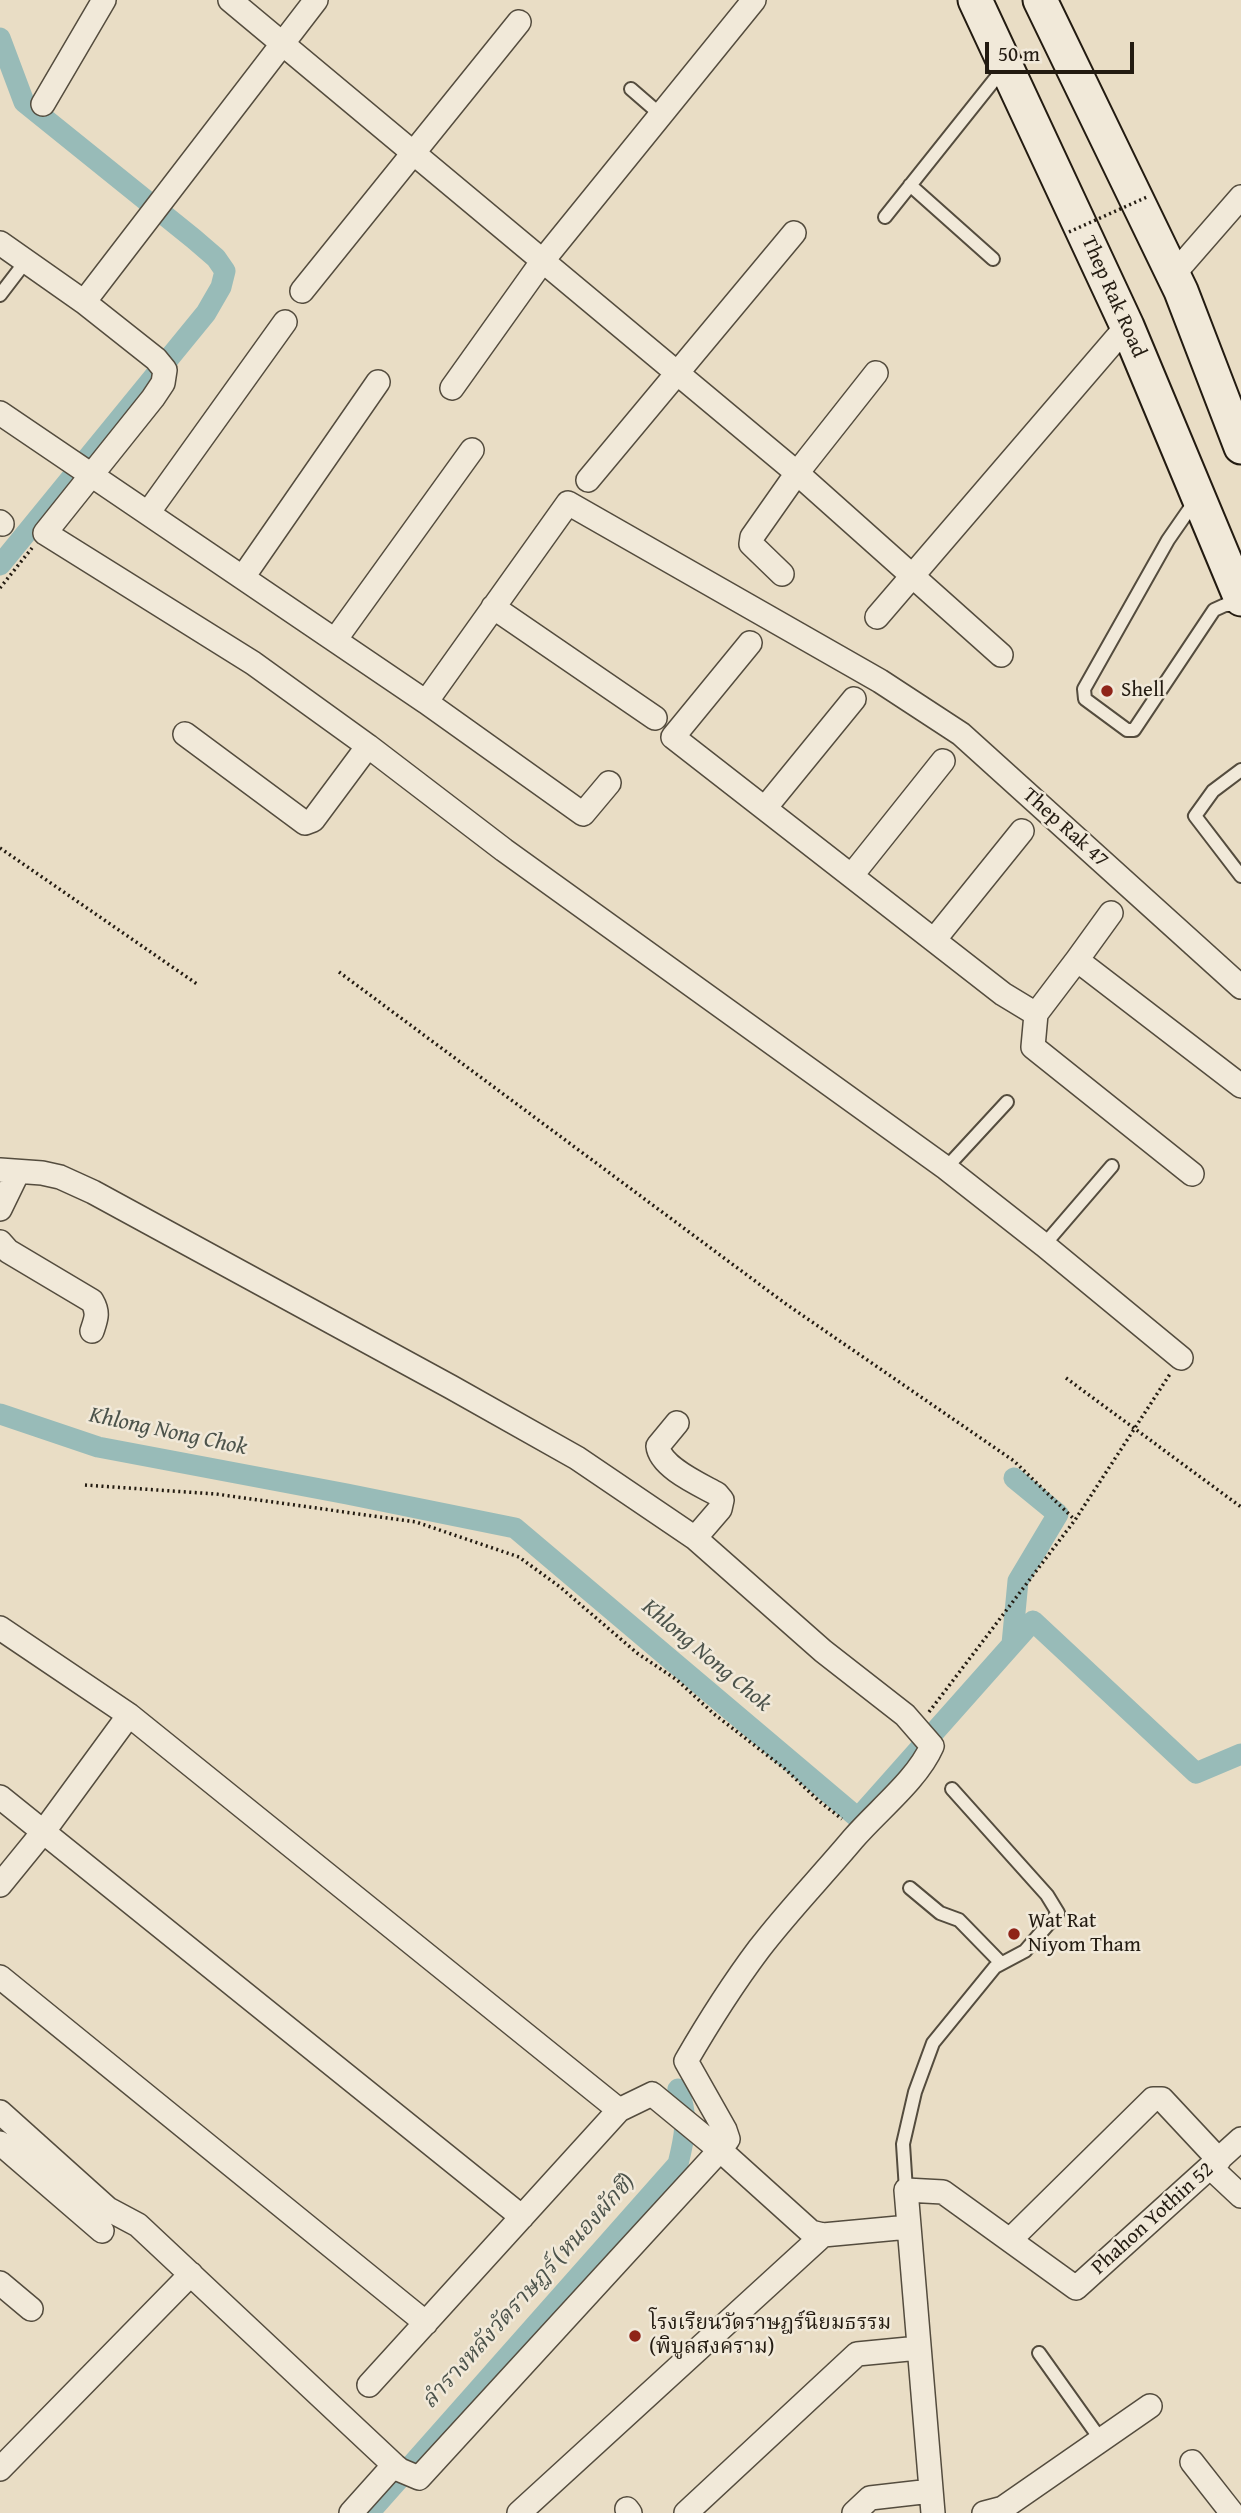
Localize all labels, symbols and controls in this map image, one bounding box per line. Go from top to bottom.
scale bar [989,28,1138,72]
text: 50 m [998,38,1040,69]
street label: Thep Rak Road [1075,232,1151,362]
place label: Shell [1121,678,1165,704]
marker: Shell [1099,683,1115,699]
street label: Thep Rak 47 [1017,783,1113,873]
water label: Khlong Nong Chok [87,1402,249,1462]
water label: Khlong Nong Chok [636,1594,776,1718]
place label: Wat Rat Niyom Tham [1028,1909,1141,1959]
marker: Wat Rat Niyom Tham [1006,1926,1022,1942]
street label: Phahon Yothin 52 [1087,2158,1219,2280]
water label: ลำรางหลังวัดราษฎร์ (หนองผักชี) [416,2169,642,2415]
place label: โรงเรียนวัดราษฎร์นิยมธรรม (พิบูลสงคราม) [649,2311,891,2361]
marker: โรงเรียนวัดราษฎร์นิยมธรรม (พิบูลสงคราม) [627,2328,643,2344]

